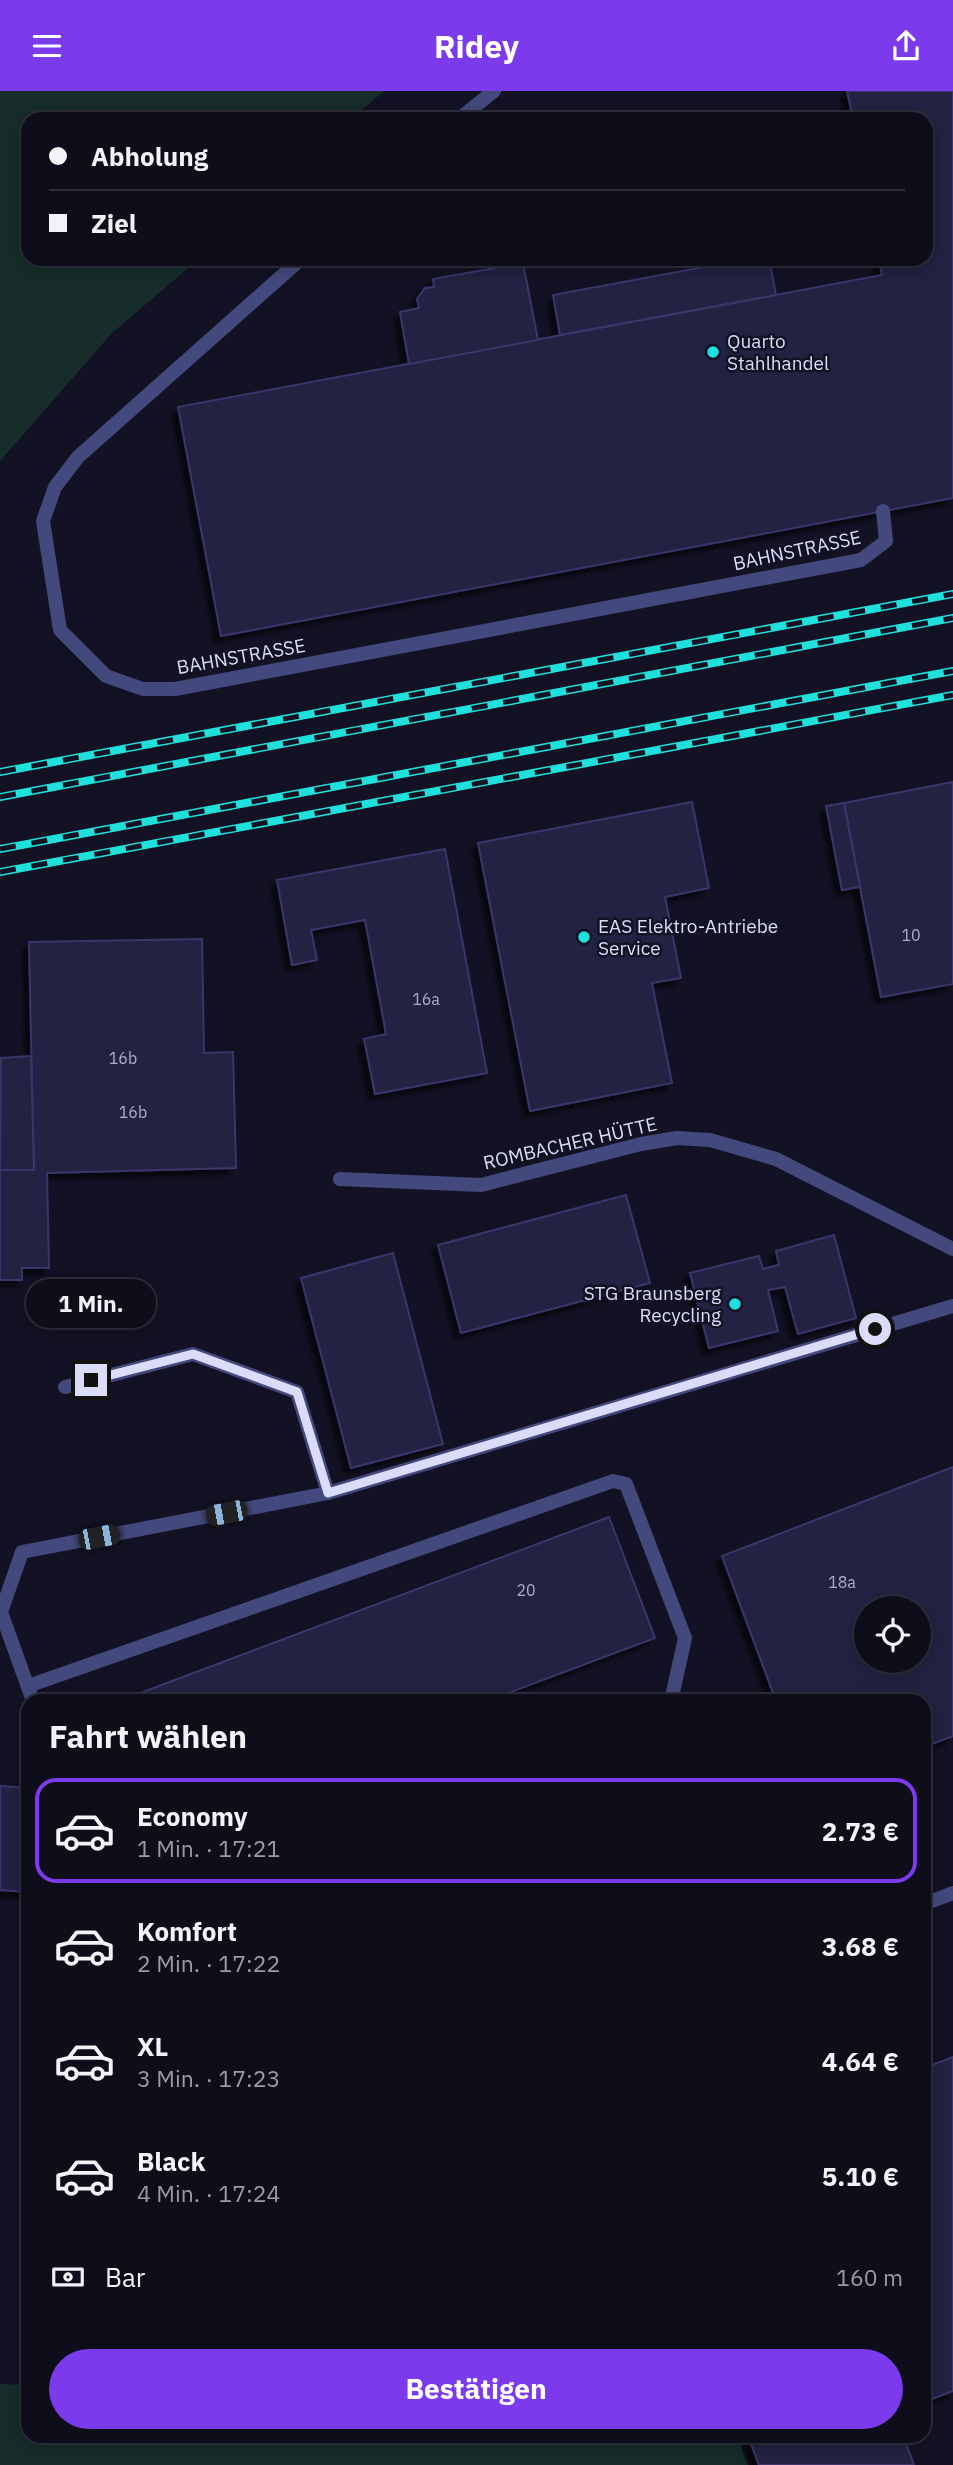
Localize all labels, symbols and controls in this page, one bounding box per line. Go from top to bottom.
text: Ridey [434,25,519,67]
icon: menu [28,27,66,65]
icon: share [887,27,925,65]
text: Abholung [91,139,208,173]
text: Ziel [91,206,137,240]
place label: Quarto Stahlhandel [727,329,829,375]
marker: Quarto Stahlhandel [705,344,721,360]
street label: BAHNSTRASSE [731,525,863,575]
street label: BAHNSTRASSE [175,633,307,679]
place label: EAS Elektro-Antriebe Service [598,914,778,960]
house number: 10 [901,925,921,945]
marker: EAS Elektro-Antriebe Service [576,929,592,945]
house number: 16a [412,989,440,1009]
house number: 16b [109,1048,137,1068]
house number: 16b [119,1102,147,1122]
street label: ROMBACHER HÜTTE [481,1111,659,1175]
callout: 1 Min. [26,1279,156,1327]
place label: STG Braunsberg Recycling [584,1281,721,1327]
text: 1 Min. [58,1288,124,1318]
marker: STG Braunsberg Recycling [727,1296,743,1312]
route start [859,1313,891,1345]
route end [75,1364,107,1396]
car [204,1499,249,1527]
car [77,1523,122,1551]
house number: 18a [828,1572,856,1592]
house number: 20 [516,1580,536,1600]
map controls [854,1596,931,1673]
button: locate [854,1596,931,1673]
text: Fahrt wählen [49,1715,247,1757]
icon: car [53,1799,116,1862]
text: Economy [137,1799,248,1833]
text: 2.73 € [822,1814,899,1848]
text: 1 Min. · 17:21 [137,1833,280,1863]
icon: car [53,1914,116,1977]
text: Komfort [137,1914,237,1948]
text: 3.68 € [822,1929,899,1963]
text: 2 Min. · 17:22 [137,1948,280,1978]
icon: car [53,2029,116,2092]
text: XL [137,2029,168,2063]
text: 4.64 € [822,2044,899,2078]
text: 3 Min. · 17:23 [137,2063,280,2093]
icon: car [53,2144,116,2207]
text: Black [137,2144,205,2178]
text: 5.10 € [822,2159,899,2193]
text: 4 Min. · 17:24 [137,2178,280,2208]
icon: cash [49,2258,87,2296]
text: Bar [105,2260,145,2294]
text: 160 m [836,2262,903,2292]
button: Bestätigen [49,2349,903,2429]

